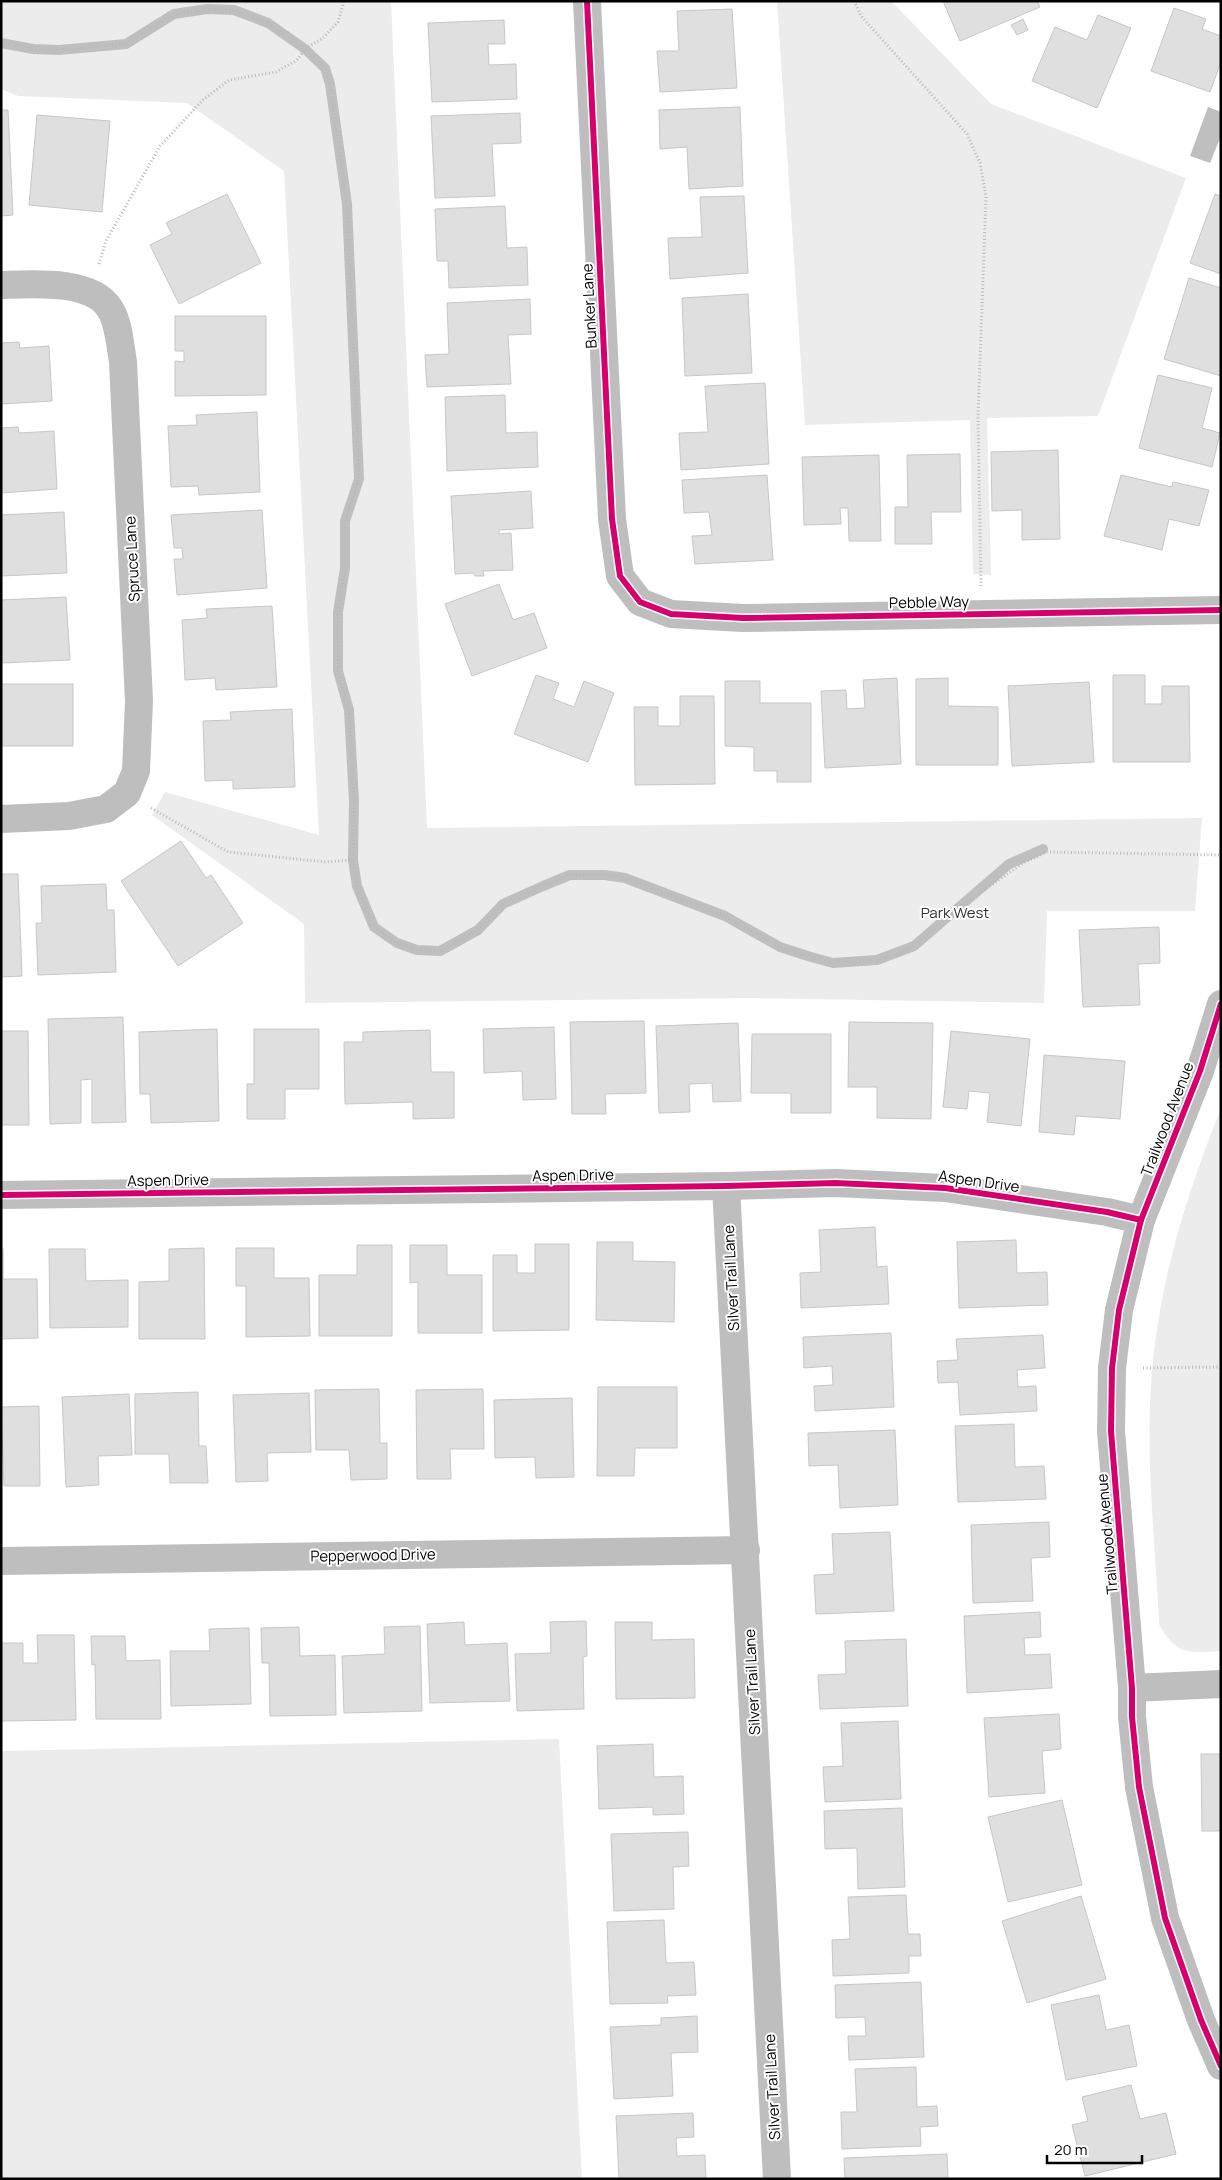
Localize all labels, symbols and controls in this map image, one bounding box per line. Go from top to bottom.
street label: Bunker Lane [576,263,602,349]
street label: Spruce Lane [119,515,145,602]
street label: Pebble Way [889,591,969,613]
park label: Park West [921,902,989,923]
street label: Trailwood Avenue [1136,1059,1199,1179]
street label: Aspen Drive [532,1164,614,1186]
street label: Aspen Drive [937,1165,1021,1197]
street label: Aspen Drive [127,1169,209,1191]
street label: Silver Trail Lane [718,1224,744,1331]
street label: Trailwood Avenue [1091,1473,1123,1595]
street label: Pepperwood Drive [310,1543,436,1567]
street label: Silver Trail Lane [739,1628,765,1735]
street label: Silver Trail Lane [759,2033,785,2140]
scale bar [1047,2132,1142,2164]
text: 20 m [1054,2139,1087,2160]

